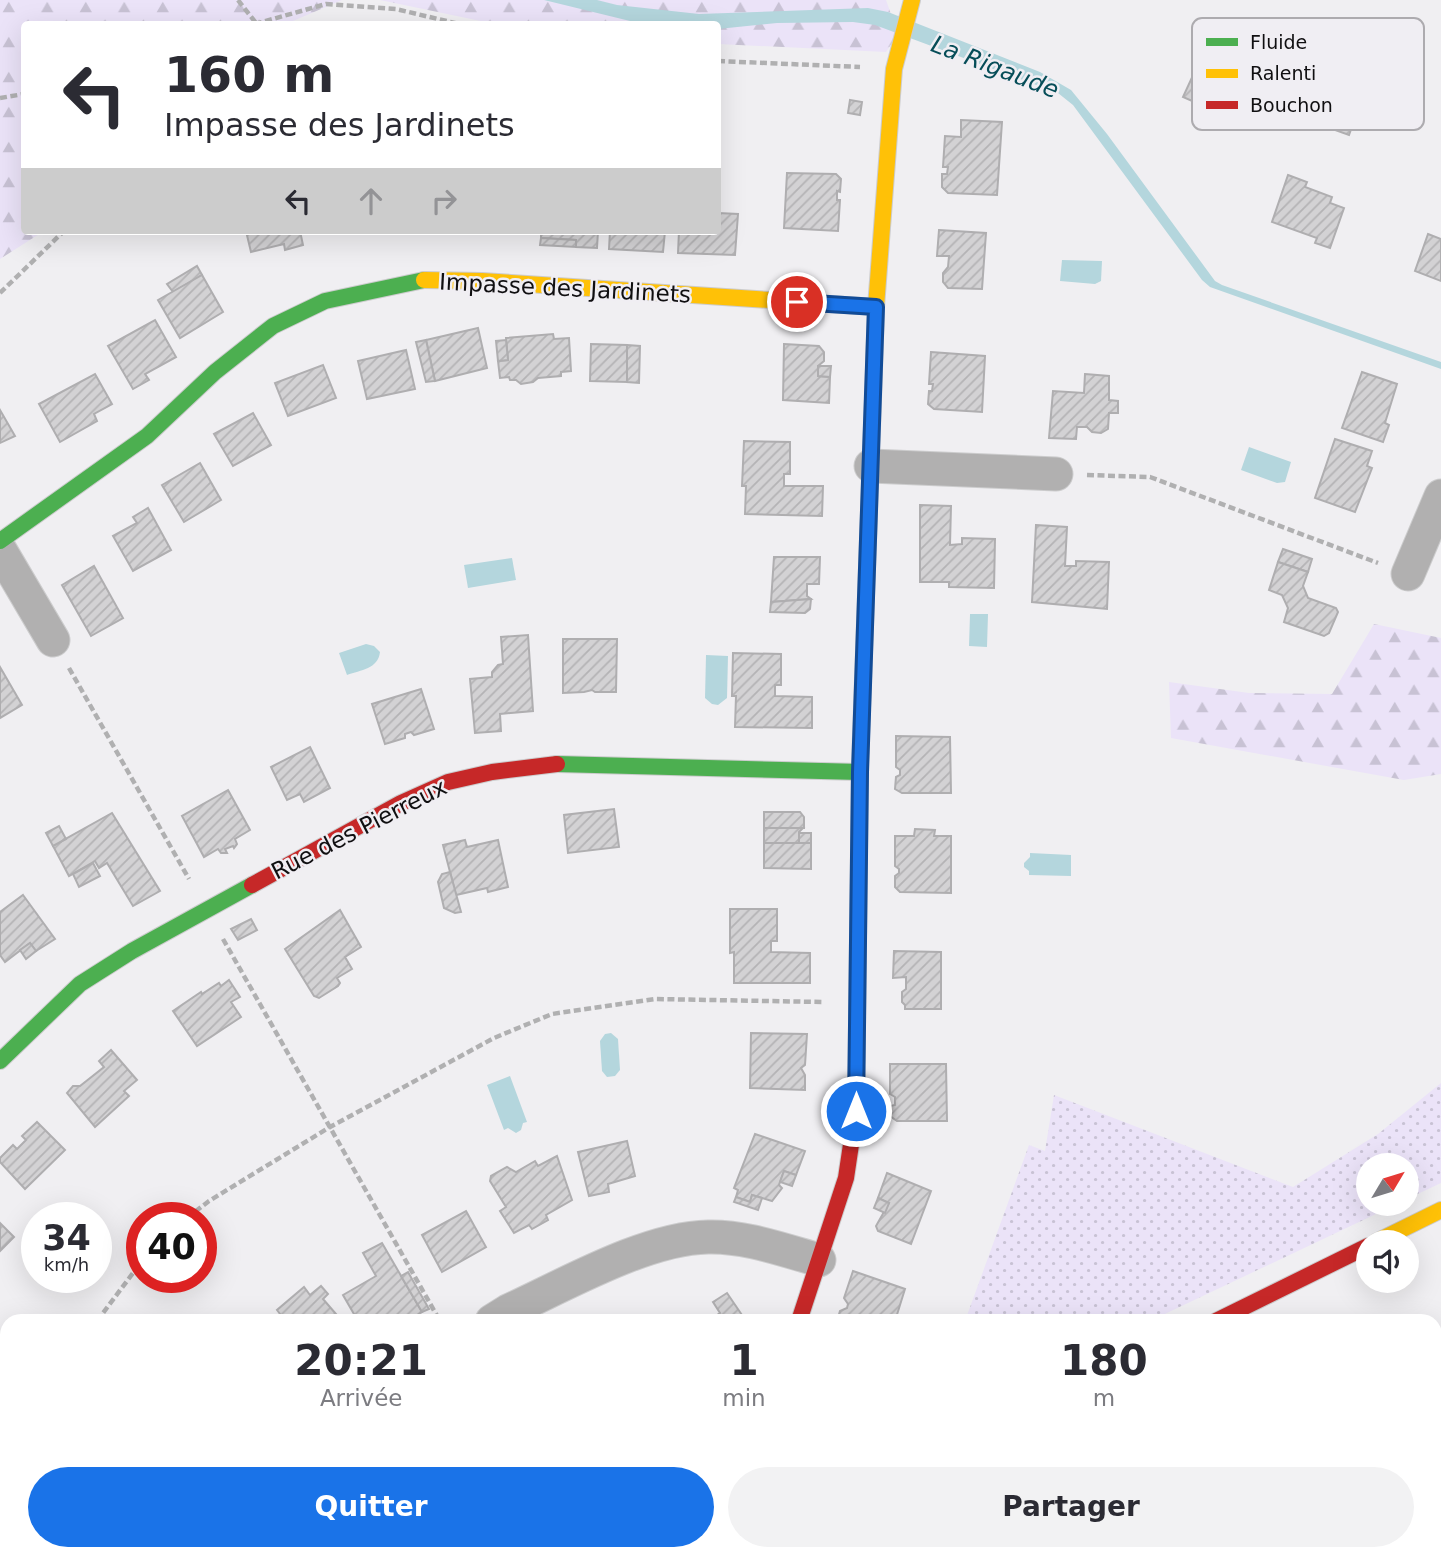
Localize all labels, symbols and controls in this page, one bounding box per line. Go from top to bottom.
legend [1192,18,1424,130]
water label: La Rigaude [927,30,1063,104]
text: Fluide [1250,31,1307,53]
text: 160 m [164,47,334,104]
icon: left [49,49,140,140]
text: Ralenti [1250,62,1316,84]
text: Bouchon [1250,94,1333,116]
text: Impasse des Jardinets [164,106,515,144]
icon: left [279,182,317,220]
icon: ahead [352,182,390,220]
icon: right [425,182,463,220]
street label: Impasse des Jardinets [438,268,692,308]
pin [767,272,827,332]
icon: arrive [778,283,816,321]
street label: Rue des Pierreux [267,774,451,884]
position arrow [819,1074,893,1148]
north arrow [1356,1153,1419,1216]
map controls [1356,1153,1419,1293]
speed limit sign: 40 [126,1202,217,1293]
text: 34 [42,1218,91,1258]
button: sound [1356,1230,1419,1293]
text: km/h [44,1254,89,1275]
text: 20:21 [294,1336,428,1385]
text: 1 [729,1336,759,1385]
text: 180 [1060,1336,1148,1385]
text: Arrivée [320,1385,402,1411]
text: min [722,1385,766,1411]
text: m [1093,1385,1115,1411]
button: Quitter [28,1467,714,1547]
button: Partager [728,1467,1414,1547]

